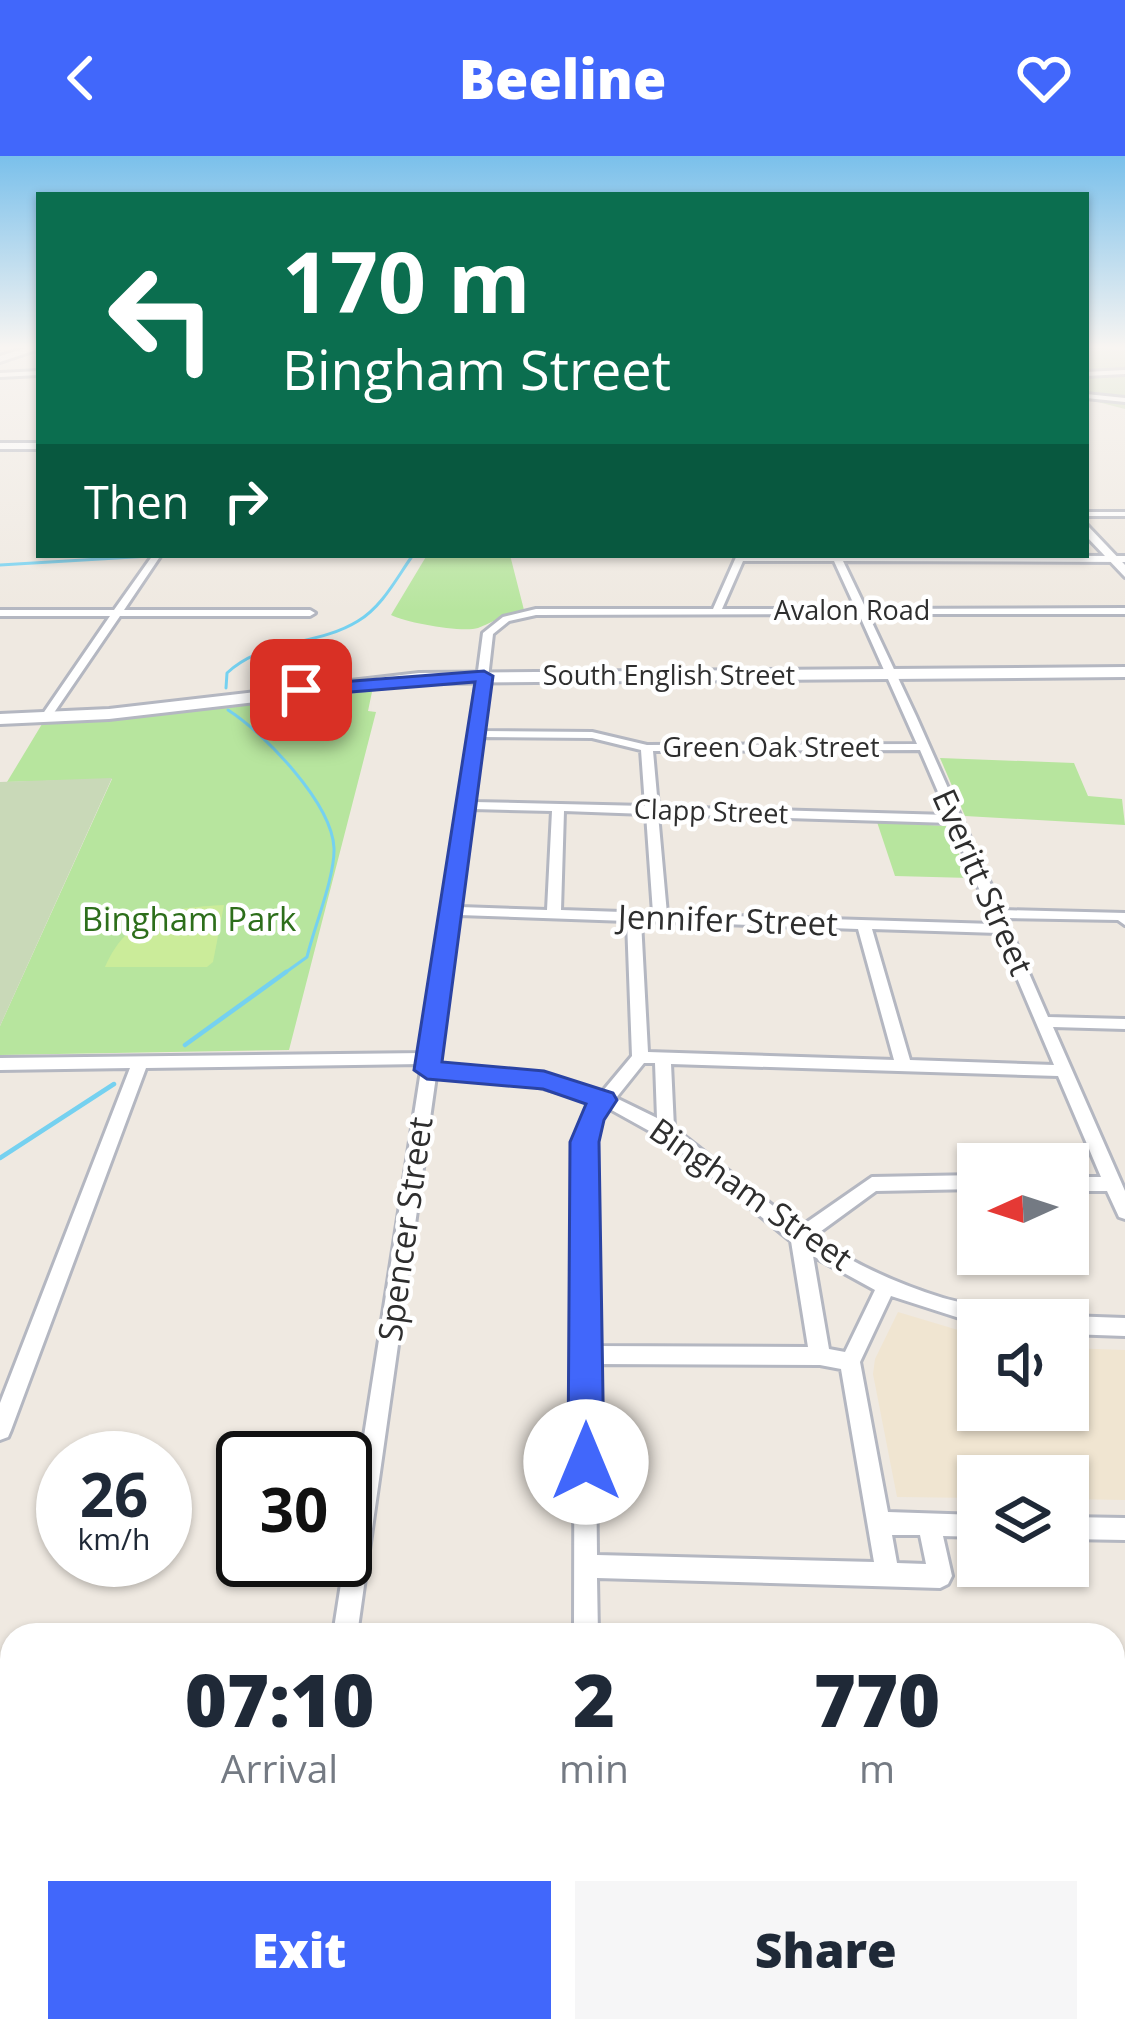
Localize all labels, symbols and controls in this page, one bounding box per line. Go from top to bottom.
text: Beeline [459,41,666,115]
icon: back [48,45,114,111]
icon: heart [1011,45,1077,111]
text: 170 m [282,223,530,338]
icon: left [84,240,240,396]
text: Bingham Street [282,332,671,406]
icon: right [213,468,279,534]
text: Then [84,471,189,532]
street label: Avalon Road [774,591,930,628]
pin [250,639,352,741]
street label: South English Street [543,656,795,693]
icon: arrive [268,657,334,723]
street label: Green Oak Street [662,728,880,765]
street label: Everitt Street [922,782,1045,982]
street label: Clapp Street [633,789,789,832]
street label: Jennifer Street [614,893,839,946]
park label: Bingham Park [82,896,297,941]
street label: Bingham Street [641,1107,862,1280]
street label: Spencer Street [367,1114,442,1344]
north arrow [957,1143,1089,1275]
map controls [957,1143,1089,1587]
button: sound [957,1299,1089,1431]
position arrow [523,1399,649,1525]
speed limit sign: 30 [216,1431,372,1587]
text: 26 [80,1453,148,1535]
button: layers [957,1455,1089,1587]
text: km/h [78,1518,150,1559]
text: 07:10 [185,1650,374,1748]
text: 2 [573,1650,615,1748]
text: 770 [814,1650,940,1748]
text: Arrival [221,1741,338,1794]
text: min [559,1741,629,1794]
text: m [859,1741,895,1794]
button: Exit [48,1881,551,2019]
button: Share [575,1881,1077,2019]

